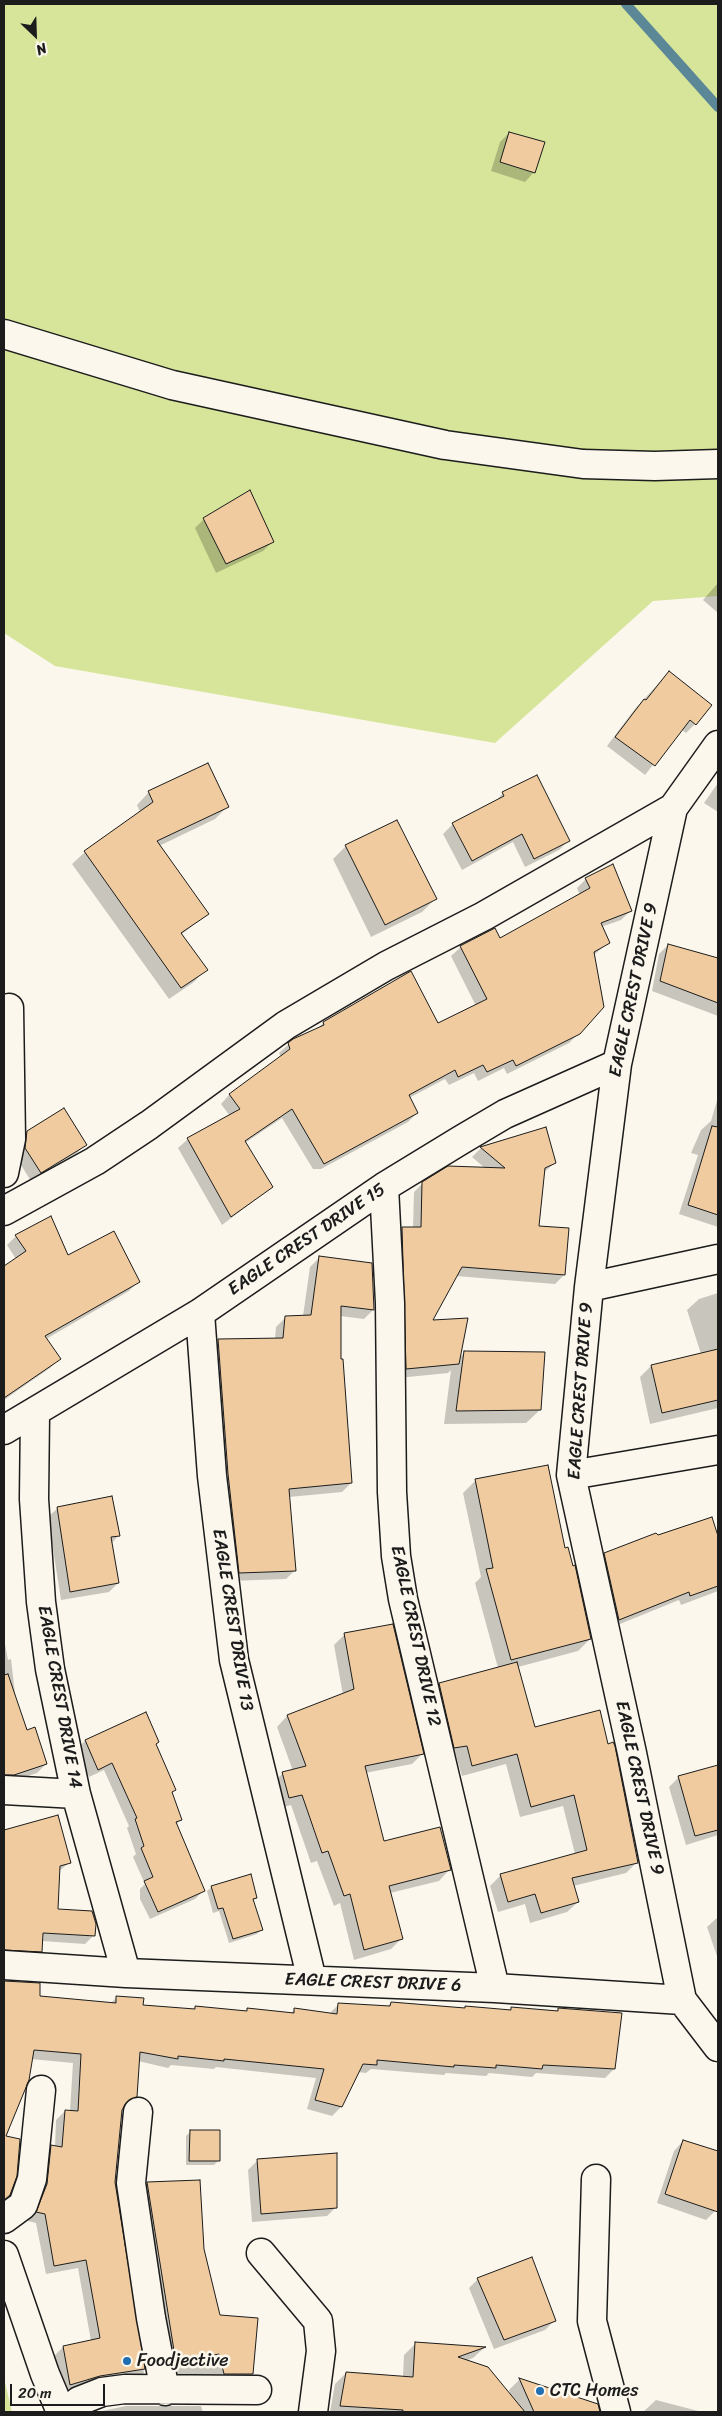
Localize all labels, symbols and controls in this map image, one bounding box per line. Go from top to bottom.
north arrow [10,10,60,60]
text: N [32,36,51,63]
street label: EAGLE CREST DRIVE 9 [605,901,663,1079]
street label: EAGLE CREST DRIVE 15 [224,1179,390,1301]
street label: EAGLE CREST DRIVE 9 [564,1302,598,1480]
street label: EAGLE CREST DRIVE 13 [207,1527,257,1713]
street label: EAGLE CREST DRIVE 12 [385,1543,445,1729]
street label: EAGLE CREST DRIVE 14 [32,1604,86,1790]
street label: EAGLE CREST DRIVE 9 [610,1699,668,1877]
street label: EAGLE CREST DRIVE 6 [284,1969,462,1997]
place label: Foodjective [137,2350,229,2372]
marker: Foodjective [121,2355,133,2367]
scale bar [12,2374,108,2406]
text: 20 m [18,2380,52,2406]
place label: CTC Homes [550,2380,639,2402]
marker: CTC Homes [534,2385,546,2397]

